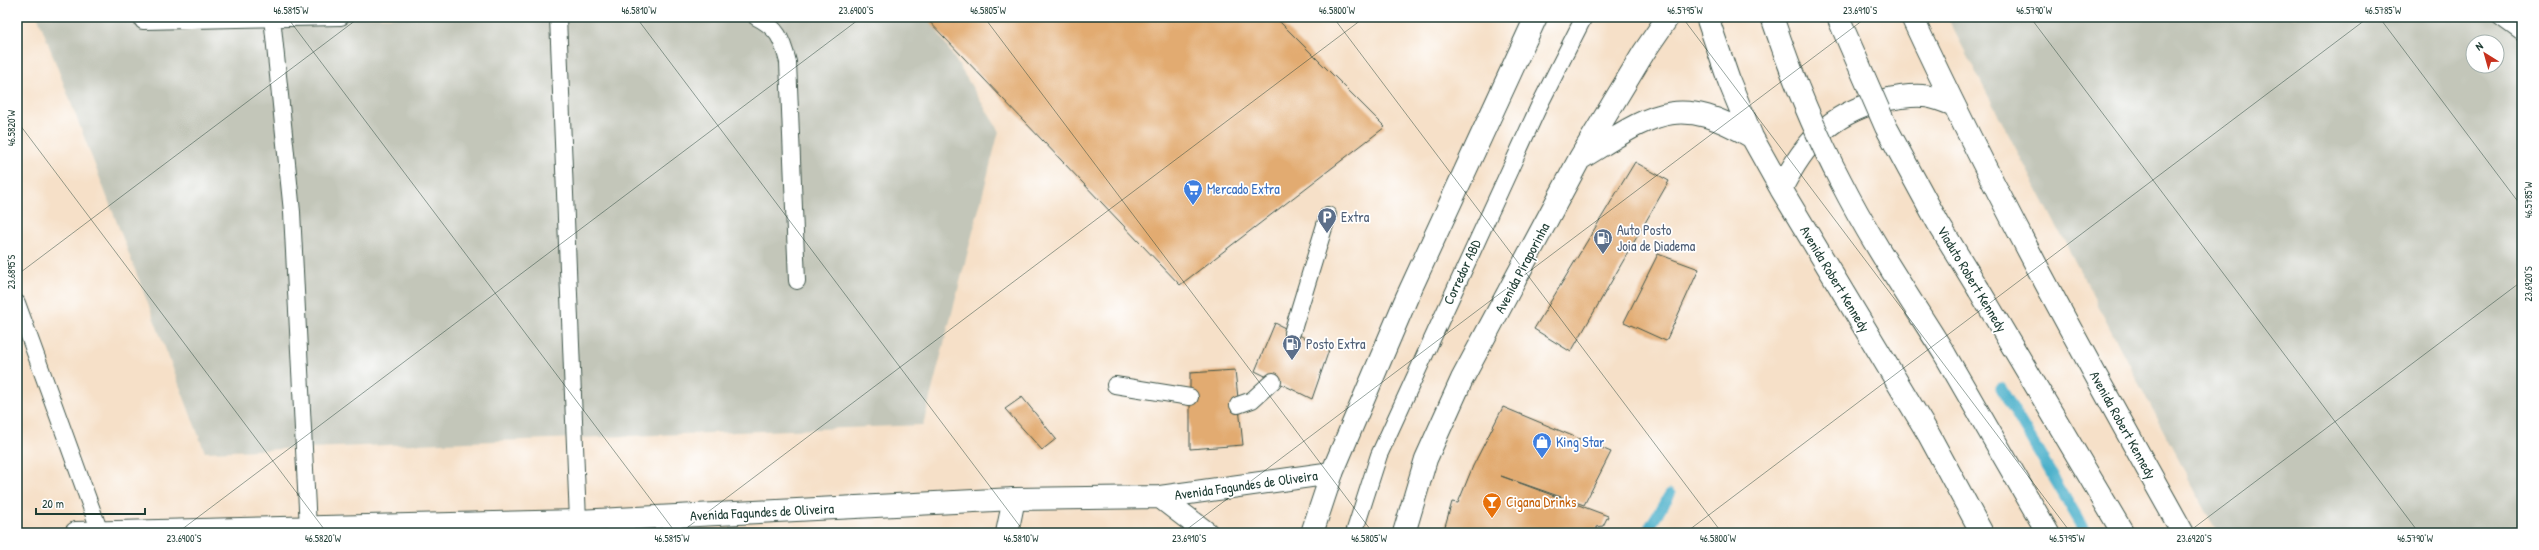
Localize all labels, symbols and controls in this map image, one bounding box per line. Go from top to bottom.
text: 46.5815°W [274,4,309,17]
text: 46.5810°W [621,4,657,17]
text: 23.6900°S [839,4,874,17]
text: 46.5805°W [970,4,1007,17]
text: 46.5800°W [1319,4,1356,17]
text: 46.5795°W [1667,4,1704,17]
text: 23.6910°S [1843,4,1877,17]
text: 46.5790°W [2016,4,2053,17]
text: 46.5785°W [2365,4,2402,17]
north arrow [2465,34,2505,74]
text: N [2472,39,2486,53]
text: 46.5820°W [5,109,18,146]
supermarket icon: Mercado Extra [1182,178,1204,206]
place label: Mercado Extra [1207,179,1280,198]
text: 46.5785°W [2522,181,2535,218]
parking icon: Extra [1316,206,1338,234]
place label: Extra [1341,207,1370,226]
street label: Avenida Piraporinha [1490,219,1555,317]
place label: Auto Posto Joia de Diadema [1617,220,1696,255]
street label: Avenida Robert Kennedy [1795,222,1875,336]
street label: Viaduto Robert Kennedy [1932,222,2012,336]
fuel station icon: Auto Posto Joia de Diadema [1592,227,1614,255]
street label: Corredor ABD [1438,236,1485,308]
text: 23.6895°S [5,254,18,289]
text: 23.6920°S [2522,266,2535,302]
fuel station icon: Posto Extra [1281,333,1303,361]
place label: Posto Extra [1306,334,1366,353]
street label: Avenida Robert Kennedy [2085,367,2161,483]
shop icon: King Star [1531,431,1553,459]
place label: King Star [1556,432,1605,452]
street label: Avenida Fagundes de Oliveira [1173,465,1319,505]
scale bar [36,490,145,516]
bar icon: Cigana Drinks [1481,491,1503,519]
place label: Cigana Drinks [1506,492,1576,512]
text: 20 m [42,495,64,512]
street label: Avenida Fagundes de Oliveira [689,498,835,526]
text: 23.6900°S [167,532,202,545]
text: 46.5820°W [305,532,342,545]
text: 46.5815°W [655,532,690,545]
text: 46.5810°W [1003,532,1039,545]
text: 23.6910°S [1172,532,1206,545]
text: 46.5805°W [1351,532,1388,545]
text: 46.5800°W [1700,532,1737,545]
text: 46.5795°W [2049,532,2086,545]
text: 23.6920°S [2176,532,2212,545]
text: 46.5790°W [2397,532,2434,545]

